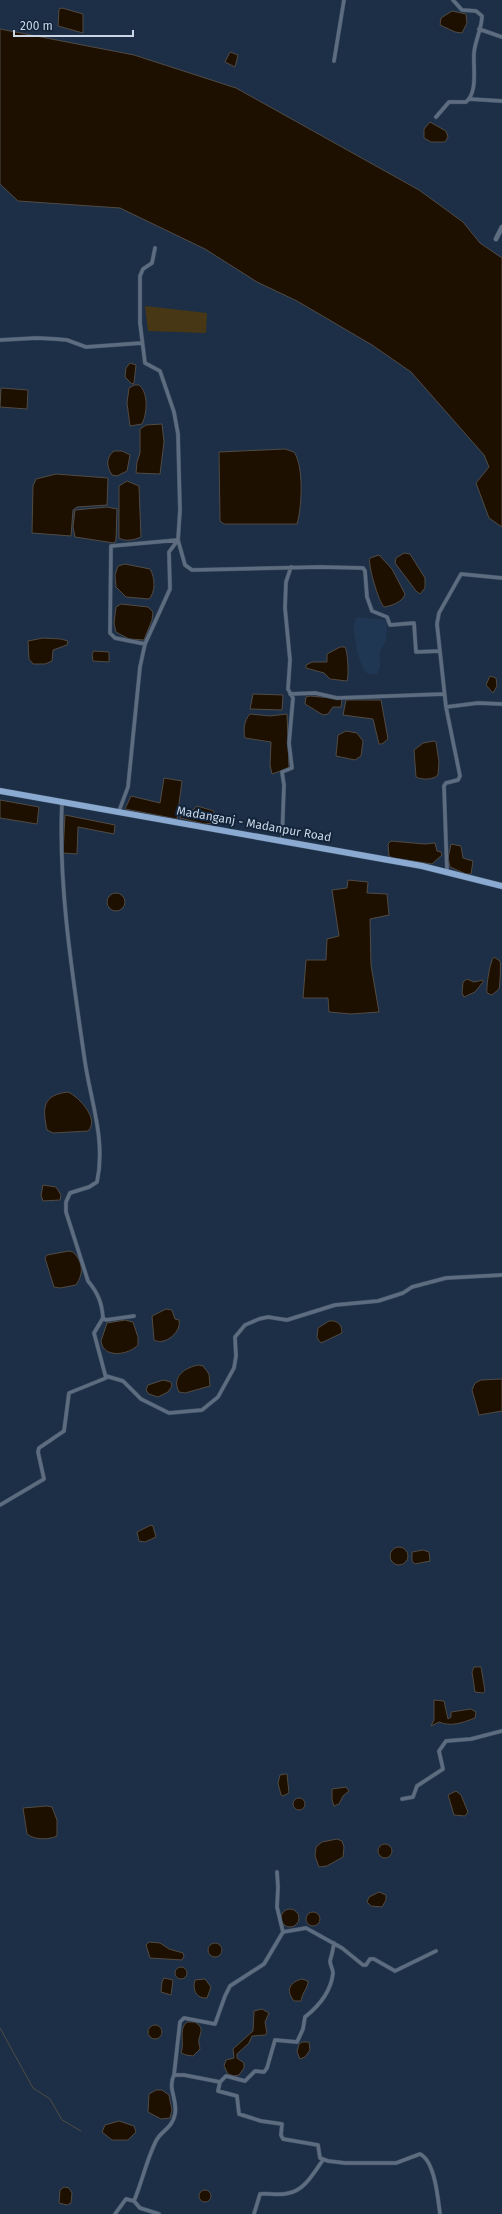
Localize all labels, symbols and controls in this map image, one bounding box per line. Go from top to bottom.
scale bar [14,12,133,38]
text: 200 m [20,19,53,33]
street label: Madanganj - Madanpur Road [176,803,332,845]

